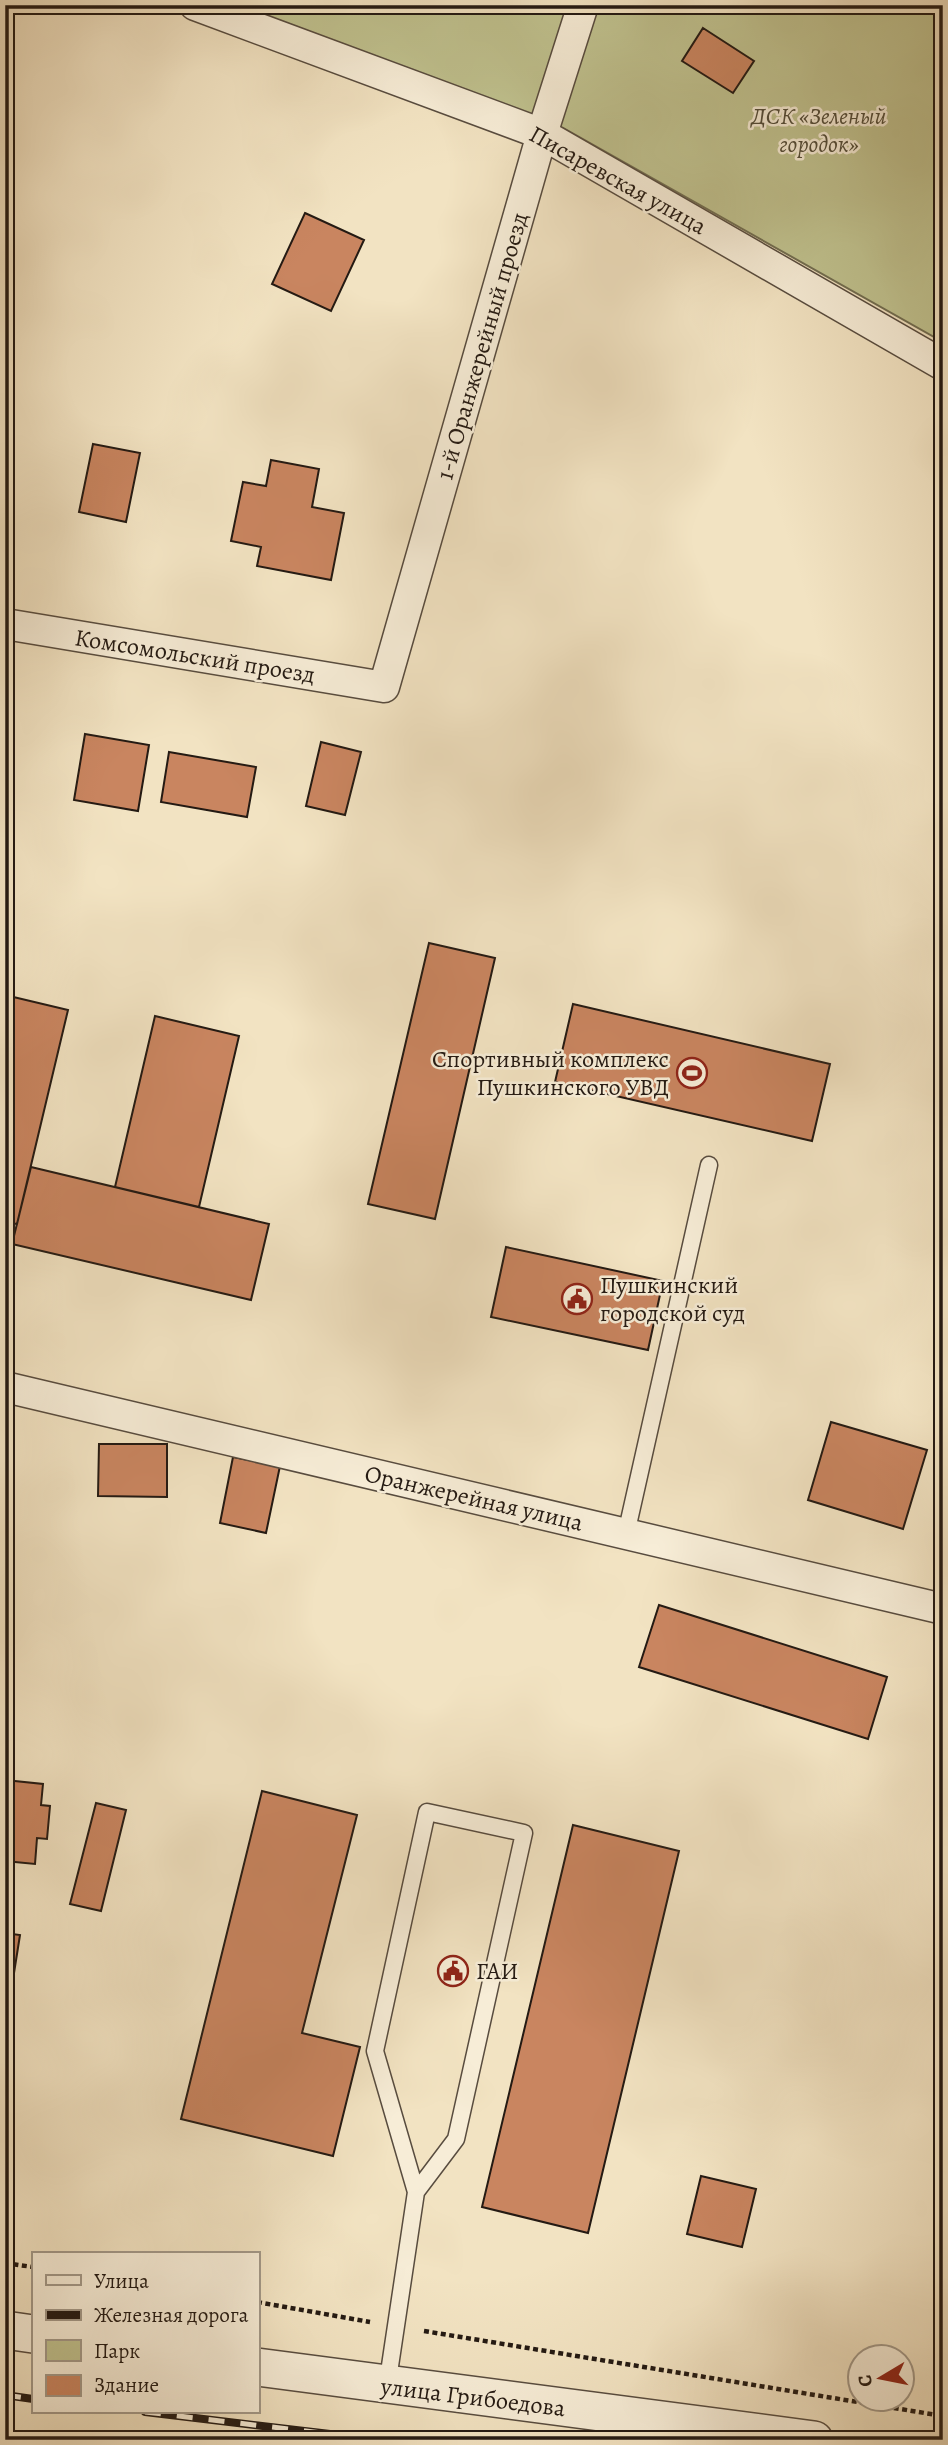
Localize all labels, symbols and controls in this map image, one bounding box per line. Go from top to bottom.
park label: ДСК «Зеленый городок» [749,100,887,160]
street label: Писаревская улица [524,118,712,242]
street label: 1-й Оранжерейный проезд [428,209,536,483]
street label: Комсомольский проезд [73,621,317,691]
place label: Спортивный комплекс Пушкинского УВД [432,1043,669,1103]
sports icon: Спортивный комплекс Пушкинского УВД [675,1056,709,1090]
place label: Пушкинский городской суд [600,1269,745,1329]
public building icon: Пушкинский городской суд [560,1282,594,1316]
street label: Оранжерейная улица [362,1457,586,1539]
public building icon: ГАИ [436,1954,470,1988]
place label: ГАИ [476,1955,519,1987]
legend [32,2252,259,2414]
text: Улица [94,2267,149,2295]
text: Железная дорога [94,2301,249,2329]
text: Парк [94,2337,140,2365]
north arrow [846,2344,916,2414]
street label: улица Грибоедова [378,2370,567,2424]
text: Здание [94,2371,159,2399]
text: С [851,2373,879,2389]

